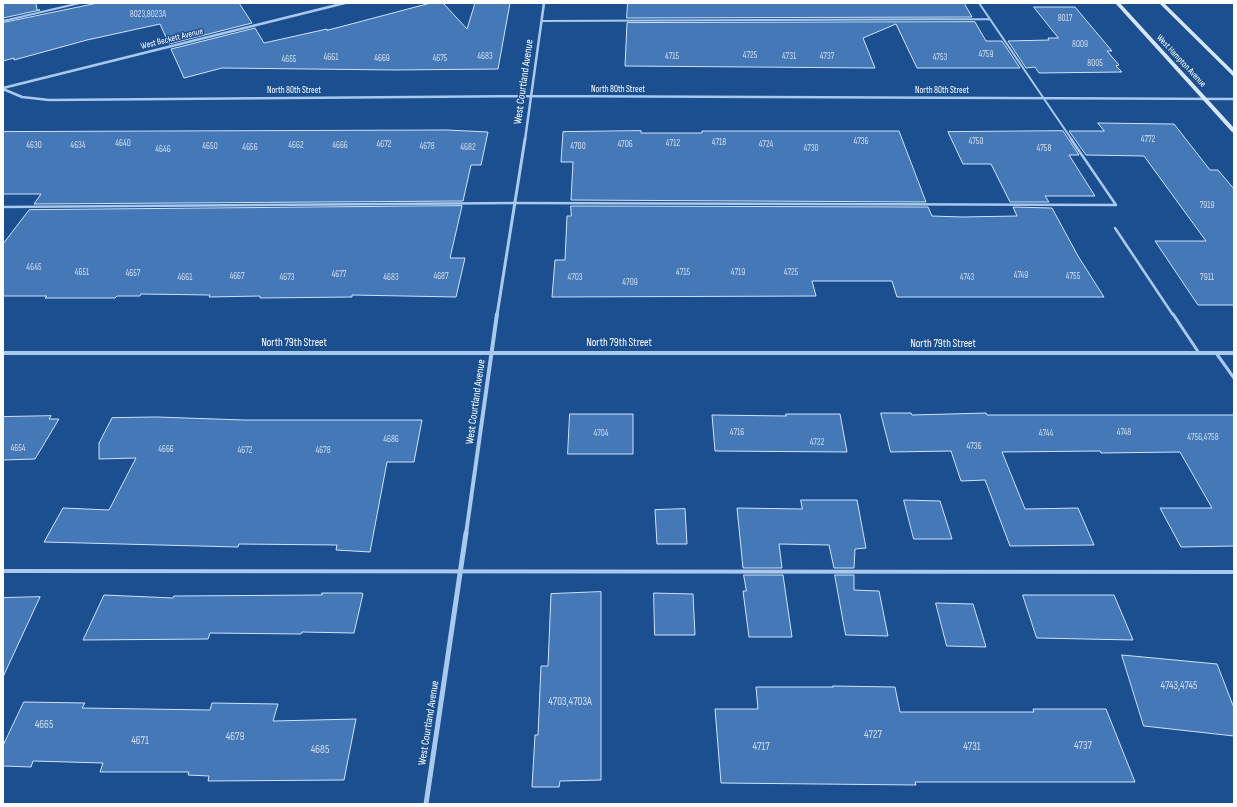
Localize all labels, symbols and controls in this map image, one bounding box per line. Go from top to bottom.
house number: 8023,8023A [130,10,166,20]
house number: 8017 [1058,14,1072,24]
street label: West Beckett Avenue [140,26,204,52]
street label: West Hampton Avenue [1154,32,1208,90]
street label: West Courtland Avenue [511,39,537,125]
house number: 8009 [1072,40,1088,50]
house number: 4759 [979,50,993,60]
house number: 4725 [743,51,757,61]
house number: 4683 [477,52,493,62]
house number: 4715 [665,52,679,62]
house number: 4731 [782,52,796,62]
house number: 4737 [820,52,834,62]
house number: 4661 [324,53,338,63]
house number: 4753 [933,53,947,63]
house number: 4669 [374,54,390,64]
house number: 4675 [433,54,447,64]
house number: 4655 [282,55,296,65]
house number: 8005 [1087,59,1103,69]
street label: North 80th Street [591,85,645,95]
street label: North 80th Street [267,86,321,96]
street label: North 80th Street [915,86,969,96]
house number: 4772 [1141,135,1155,145]
house number: 4736 [853,137,869,147]
house number: 4750 [969,137,983,147]
house number: 4718 [712,138,726,148]
house number: 4640 [115,139,131,149]
house number: 4712 [666,139,680,149]
house number: 4672 [376,140,392,150]
house number: 4706 [617,140,633,150]
house number: 4724 [759,140,773,150]
house number: 4630 [26,141,42,151]
house number: 4634 [70,141,86,151]
house number: 4662 [288,141,304,151]
house number: 4666 [332,141,348,151]
house number: 4650 [202,142,218,152]
house number: 4678 [419,142,435,152]
house number: 4700 [570,142,586,152]
house number: 4656 [242,143,258,153]
house number: 4682 [460,143,476,153]
house number: 4730 [803,144,819,154]
house number: 4758 [1037,144,1051,154]
house number: 4646 [155,145,171,155]
house number: 7919 [1200,201,1214,211]
house number: 4645 [26,263,42,273]
house number: 4651 [75,268,89,278]
house number: 4715 [676,268,690,278]
house number: 4719 [731,268,745,278]
house number: 4725 [784,268,798,278]
house number: 4657 [126,269,140,279]
house number: 4677 [332,270,346,280]
house number: 4749 [1014,271,1028,281]
house number: 4667 [229,272,245,282]
house number: 4687 [433,272,449,282]
house number: 4755 [1066,272,1080,282]
house number: 4661 [178,273,192,283]
house number: 4673 [279,273,295,283]
house number: 4683 [383,273,399,283]
house number: 4703 [567,273,583,283]
house number: 4743 [960,273,974,283]
house number: 7911 [1200,273,1214,283]
house number: 4709 [622,278,638,288]
street label: North 79th Street [261,336,327,350]
street label: North 79th Street [586,336,652,350]
street label: North 79th Street [910,337,976,351]
street label: West Courtland Avenue [463,359,489,445]
house number: 4716 [730,428,744,438]
house number: 4748 [1117,428,1131,438]
house number: 4704 [593,429,609,439]
house number: 4744 [1039,429,1053,439]
house number: 4756,4758 [1187,433,1219,443]
house number: 4686 [383,435,399,445]
house number: 4722 [810,438,824,448]
house number: 4736 [966,442,982,452]
house number: 4654 [10,444,26,454]
house number: 4666 [158,445,174,455]
house number: 4672 [237,446,253,456]
house number: 4678 [315,446,331,456]
house number: 4743,4745 [1161,679,1197,693]
street label: West Courtland Avenue [416,680,442,766]
house number: 4703,4703A [548,695,592,709]
house number: 4665 [35,718,53,732]
house number: 4727 [864,728,882,742]
house number: 4679 [226,730,244,744]
house number: 4671 [131,734,149,748]
house number: 4737 [1074,739,1092,753]
house number: 4717 [752,740,770,754]
house number: 4731 [963,740,981,754]
house number: 4685 [311,743,329,757]

